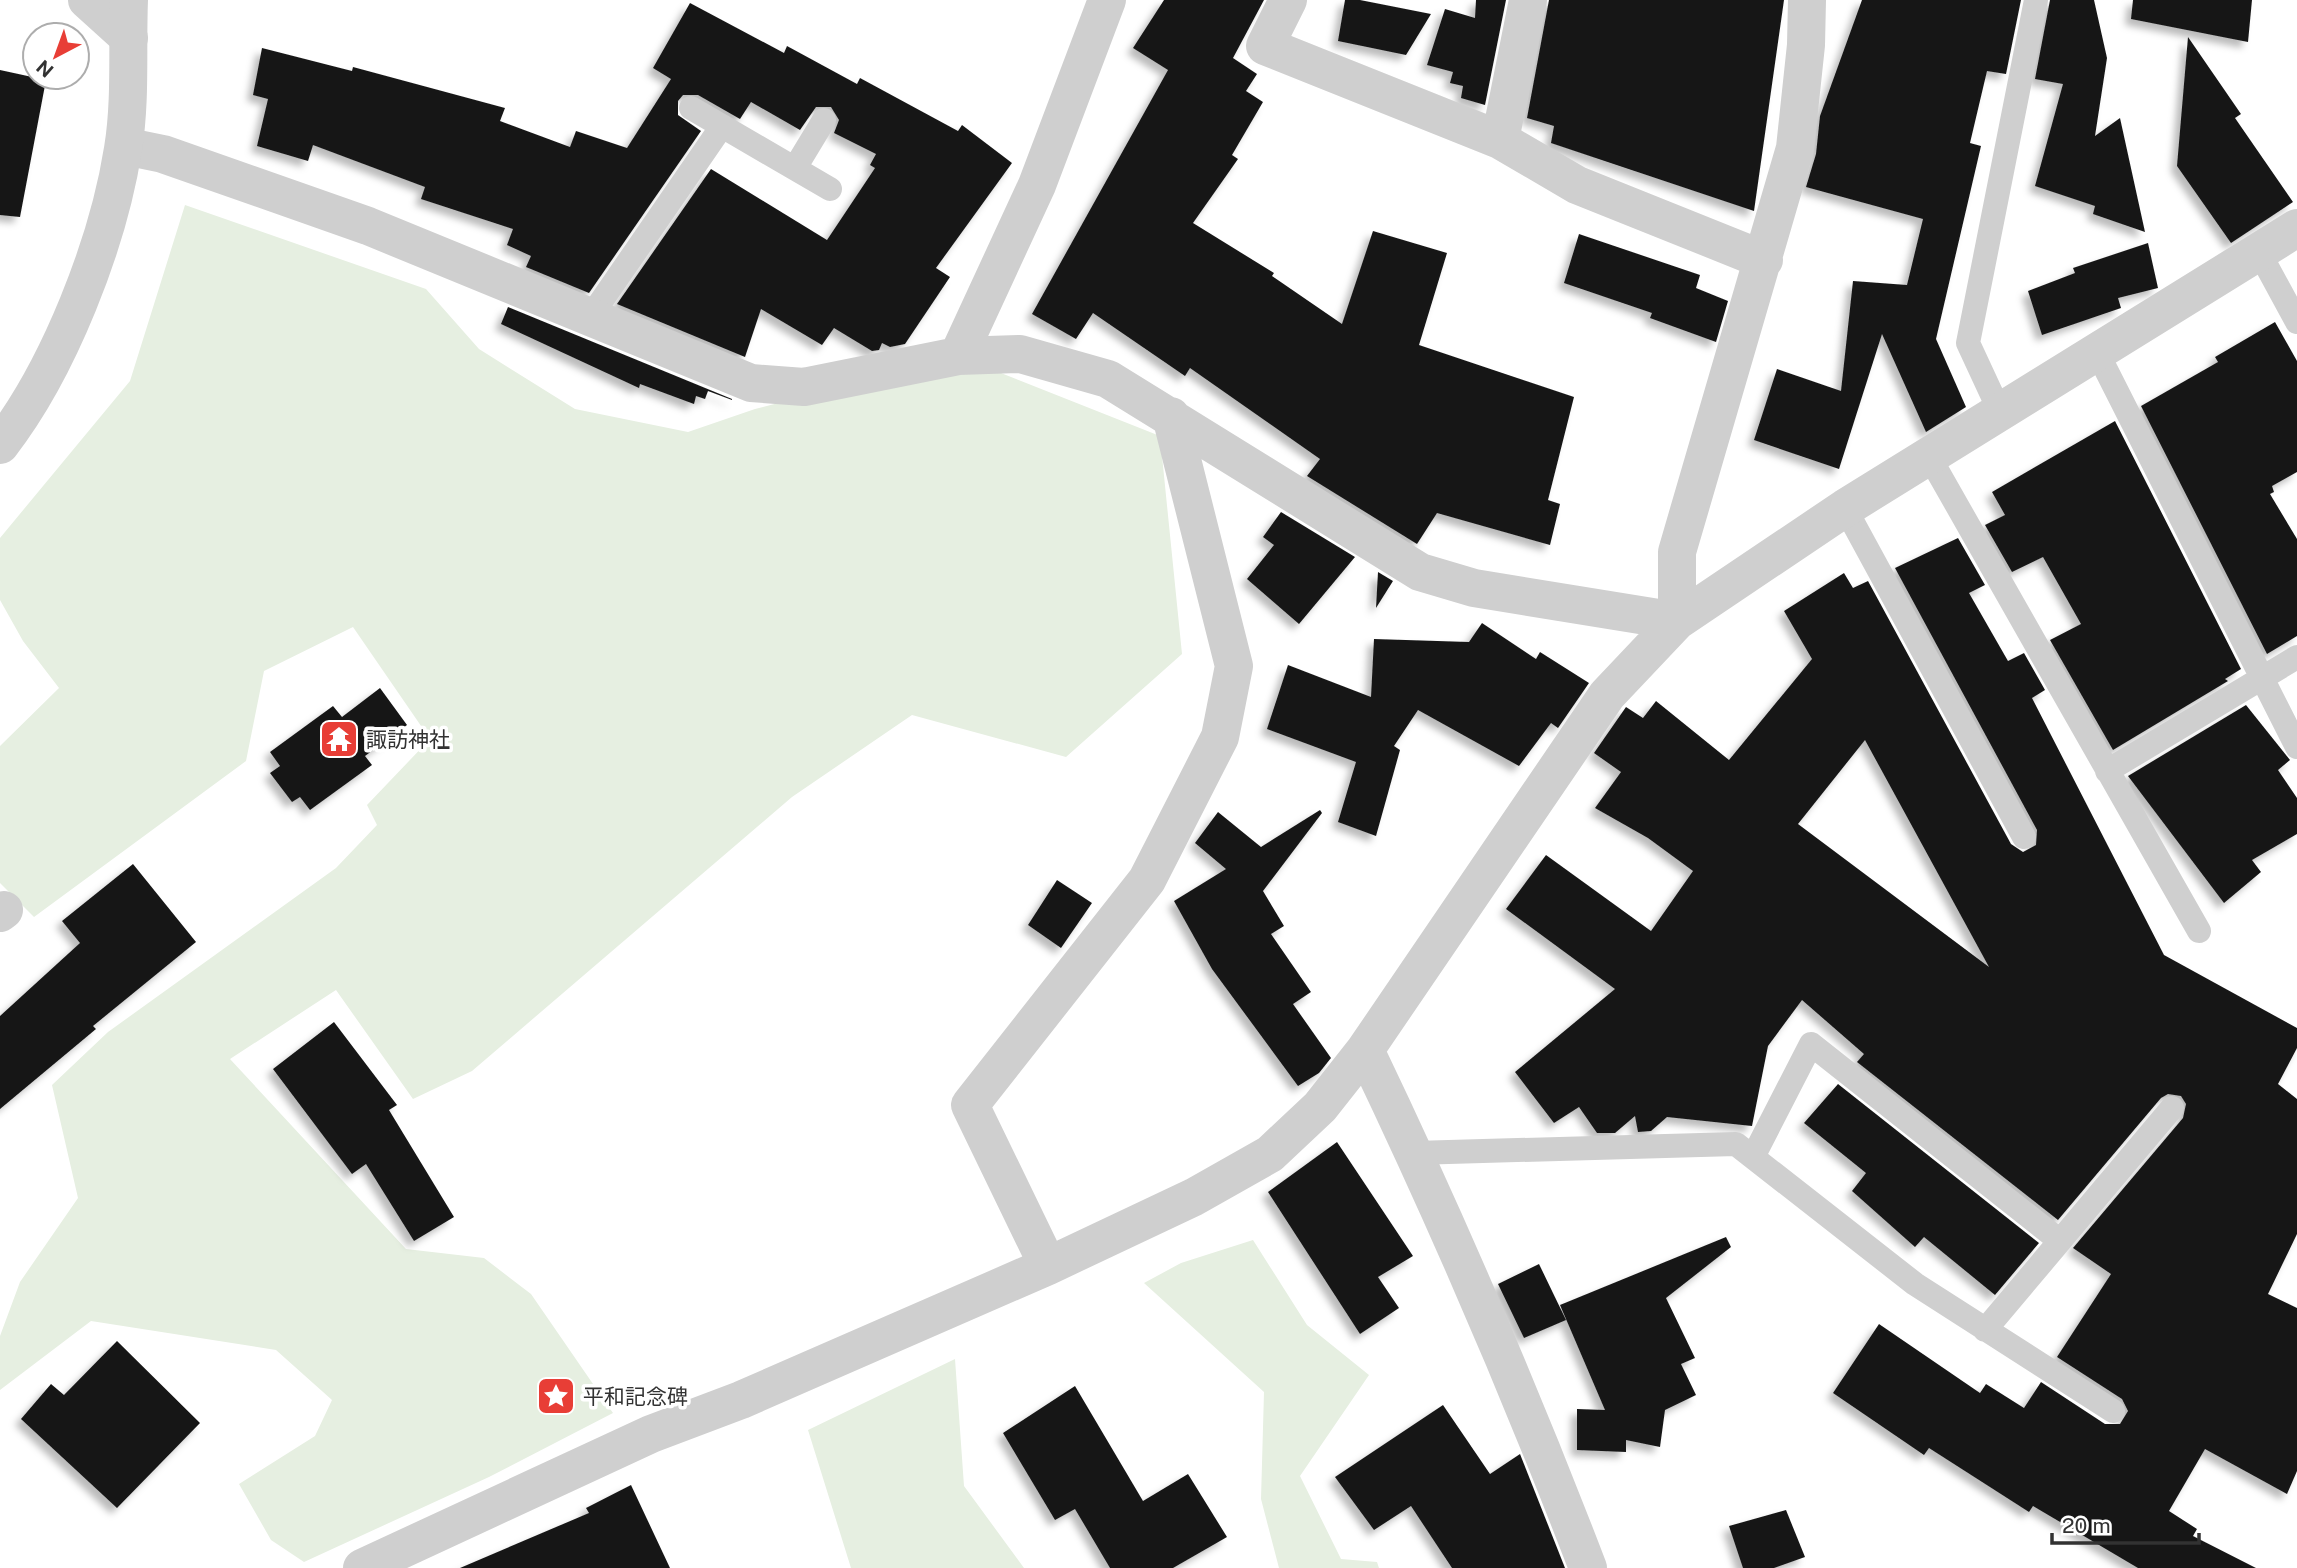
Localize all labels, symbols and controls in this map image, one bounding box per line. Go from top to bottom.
north arrow [21,21,91,91]
text: N [32,56,58,82]
temple icon: 諏訪神社 [318,718,360,760]
place label: 諏訪神社 [366,727,450,752]
place icon: 平和記念碑 [535,1375,577,1417]
place label: 平和記念碑 [583,1384,688,1409]
scale bar [2052,1502,2199,1546]
text: 20 m [2062,1513,2111,1538]

